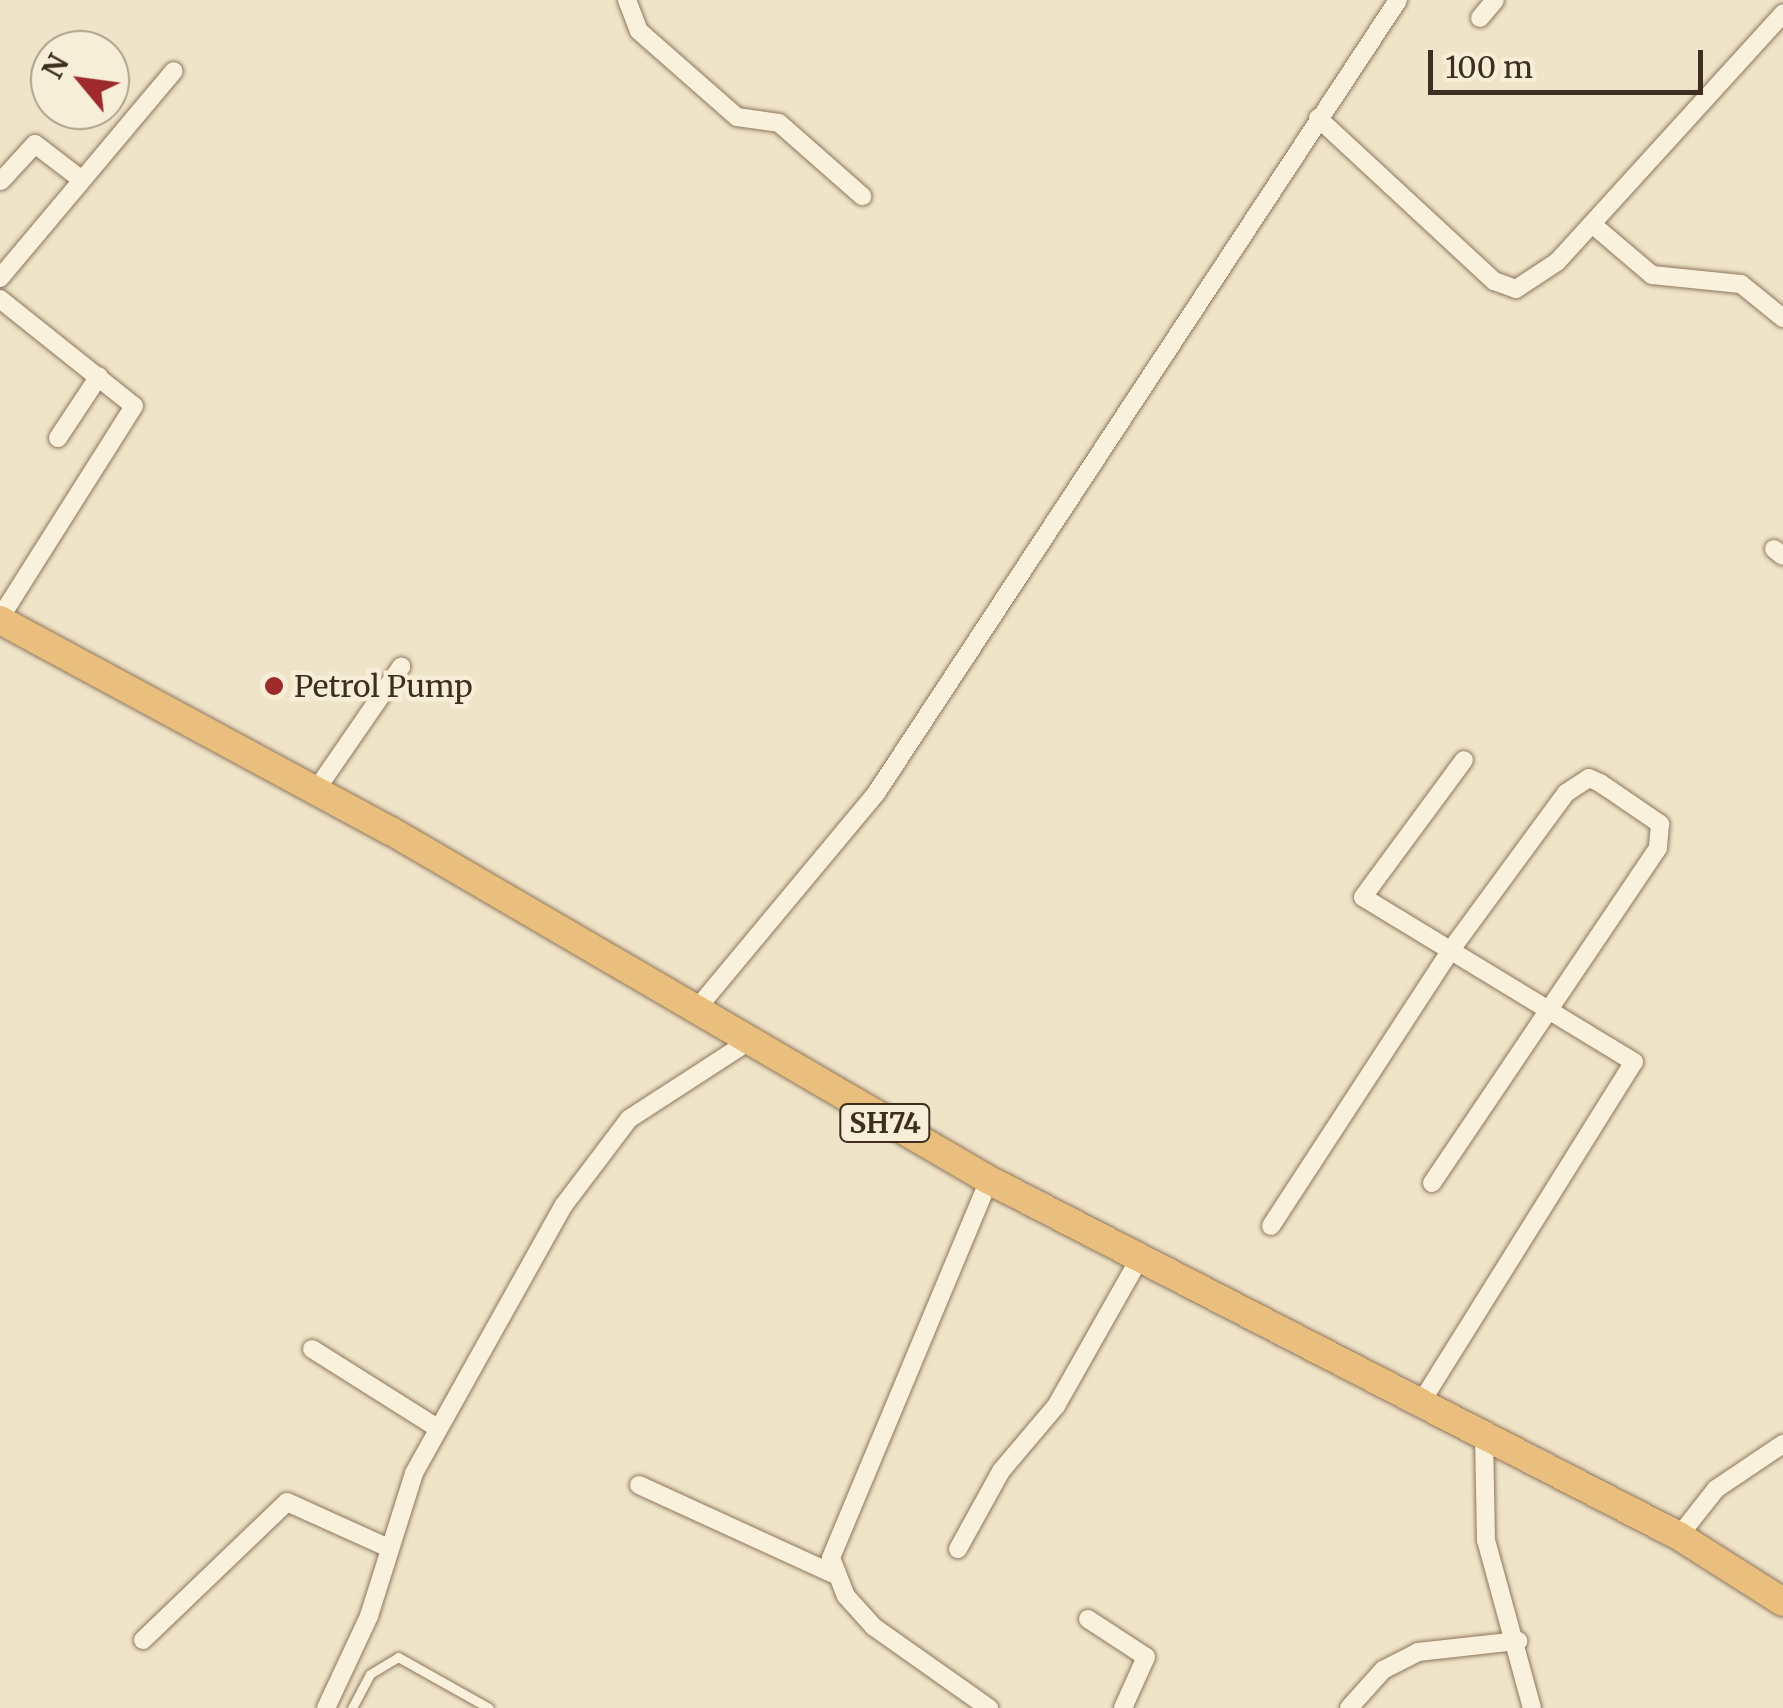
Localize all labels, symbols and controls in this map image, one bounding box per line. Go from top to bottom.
north arrow [30,30,130,130]
scale bar [1433,30,1708,92]
text: N [34,48,77,85]
text: 100 m [1445,48,1533,86]
place label: Petrol Pump [294,668,473,704]
marker: Petrol Pump [263,675,285,697]
road number: SH74 [838,1100,932,1146]

